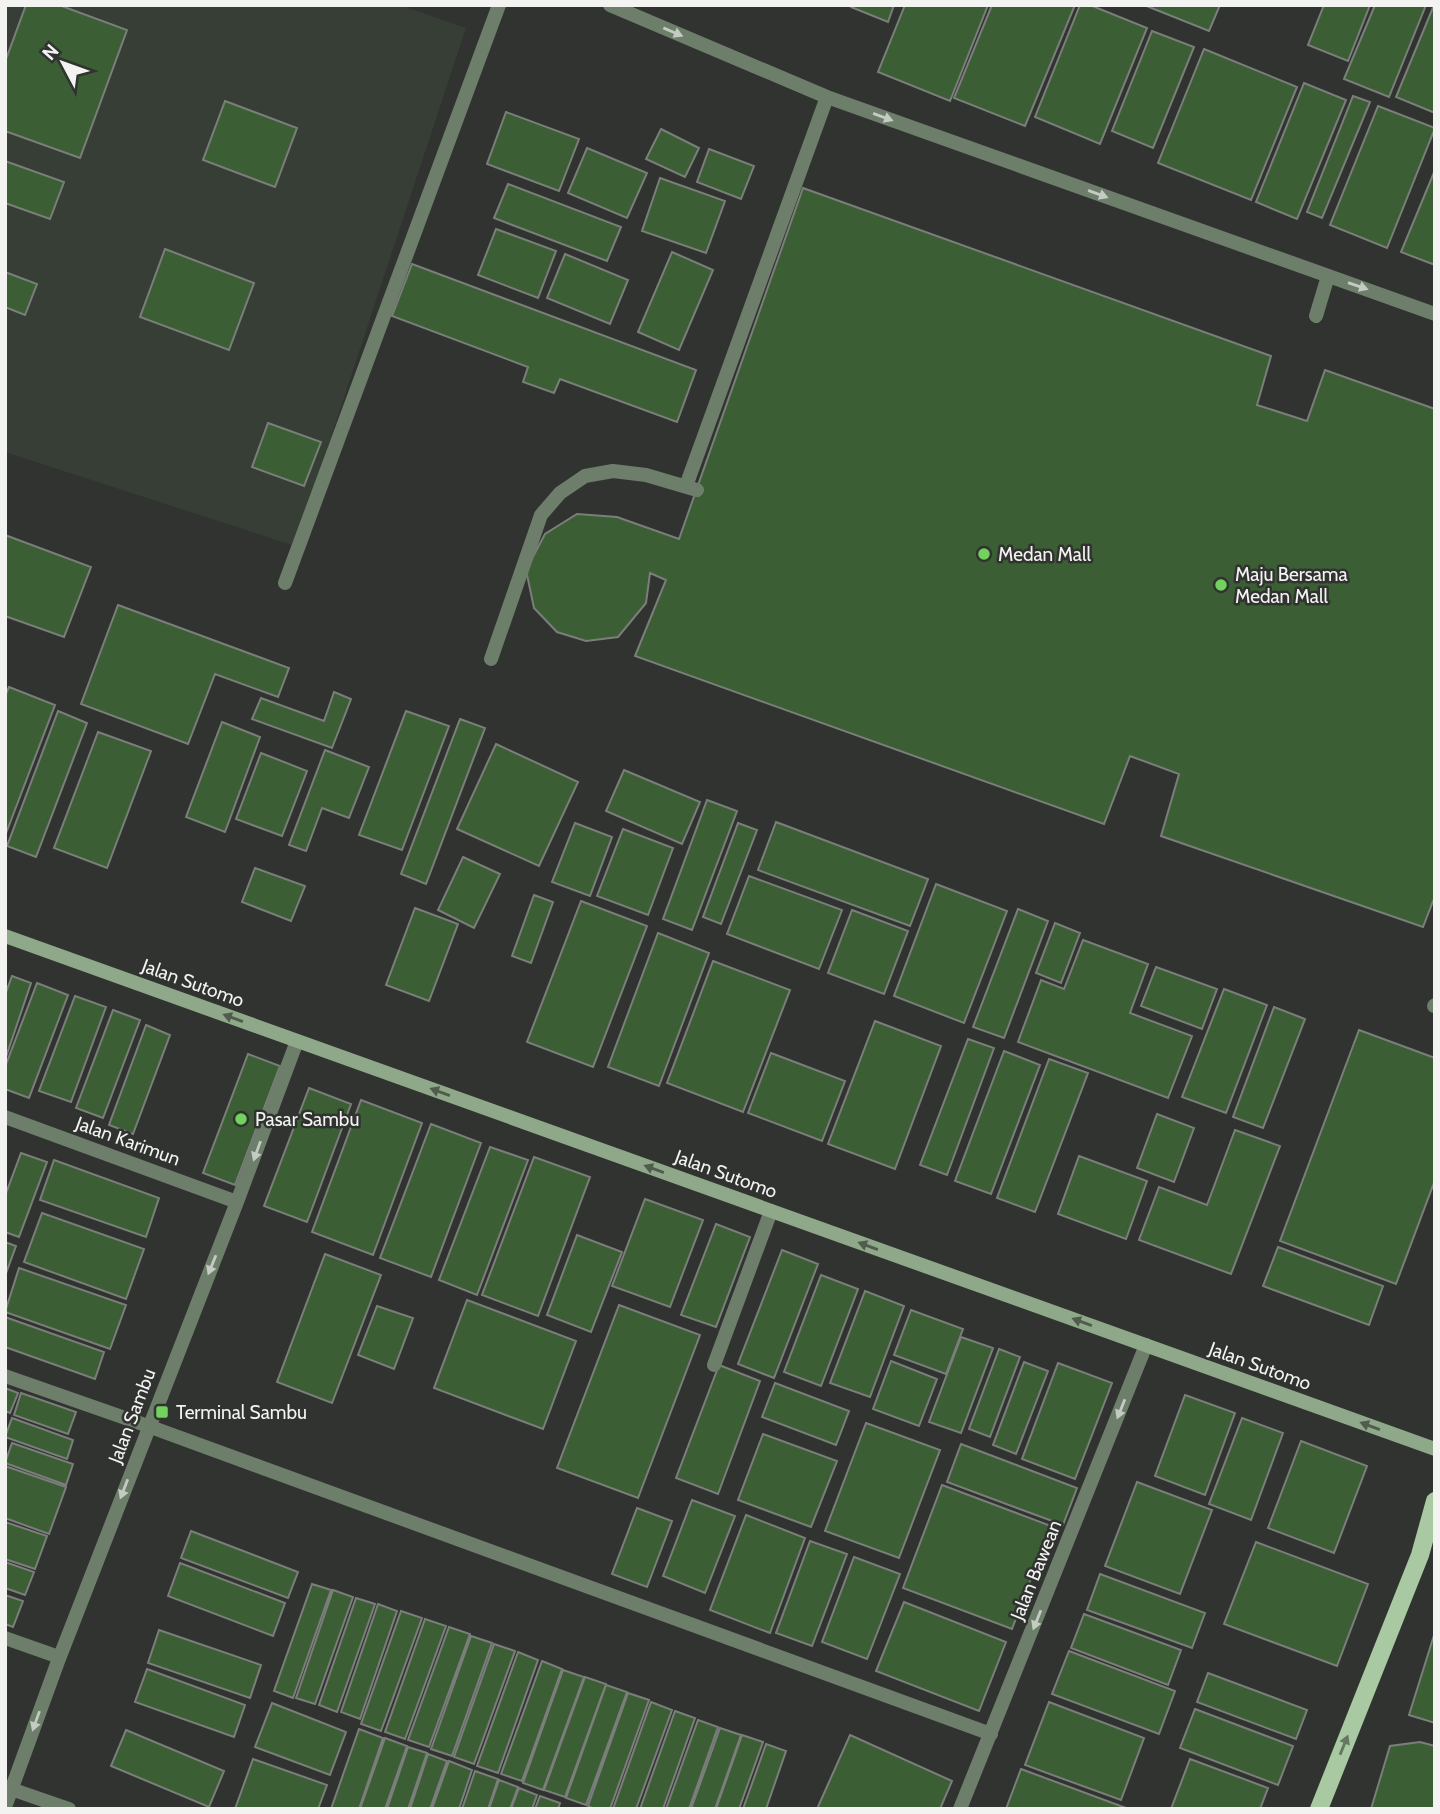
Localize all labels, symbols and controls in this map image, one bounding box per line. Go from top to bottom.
one-way arrow [662,27,683,38]
north arrow [28,28,98,98]
text: N [37,40,64,65]
one-way arrow [873,112,894,123]
one-way arrow [1087,189,1108,200]
one-way arrow [1348,281,1369,292]
place label: Medan Mall [998,543,1091,566]
marker: Medan Mall [976,546,992,562]
place label: Maju Bersama Medan Mall [1235,563,1348,608]
marker: Maju Bersama Medan Mall [1213,577,1229,593]
street label: Jalan Sutomo [138,954,247,1012]
one-way arrow [223,1012,244,1023]
one-way arrow [429,1086,450,1097]
place label: Pasar Sambu [255,1108,359,1131]
street label: Jalan Karimun [72,1111,183,1171]
marker: Pasar Sambu [233,1111,249,1127]
one-way arrow [251,1140,262,1161]
street label: Jalan Sutomo [671,1145,780,1203]
one-way arrow [643,1163,664,1174]
one-way arrow [857,1240,878,1251]
one-way arrow [207,1255,218,1276]
one-way arrow [1071,1317,1092,1328]
street label: Jalan Sutomo [1205,1337,1314,1395]
street label: Jalan Sambu [103,1365,161,1468]
one-way arrow [1115,1399,1126,1420]
place label: Terminal Sambu [176,1401,307,1424]
marker: Terminal Sambu [154,1404,170,1420]
one-way arrow [1360,1420,1381,1431]
one-way arrow [118,1479,129,1500]
street label: Jalan Bawean [1005,1517,1066,1624]
one-way arrow [1031,1610,1042,1631]
one-way arrow [30,1711,41,1732]
one-way arrow [1339,1735,1350,1756]

